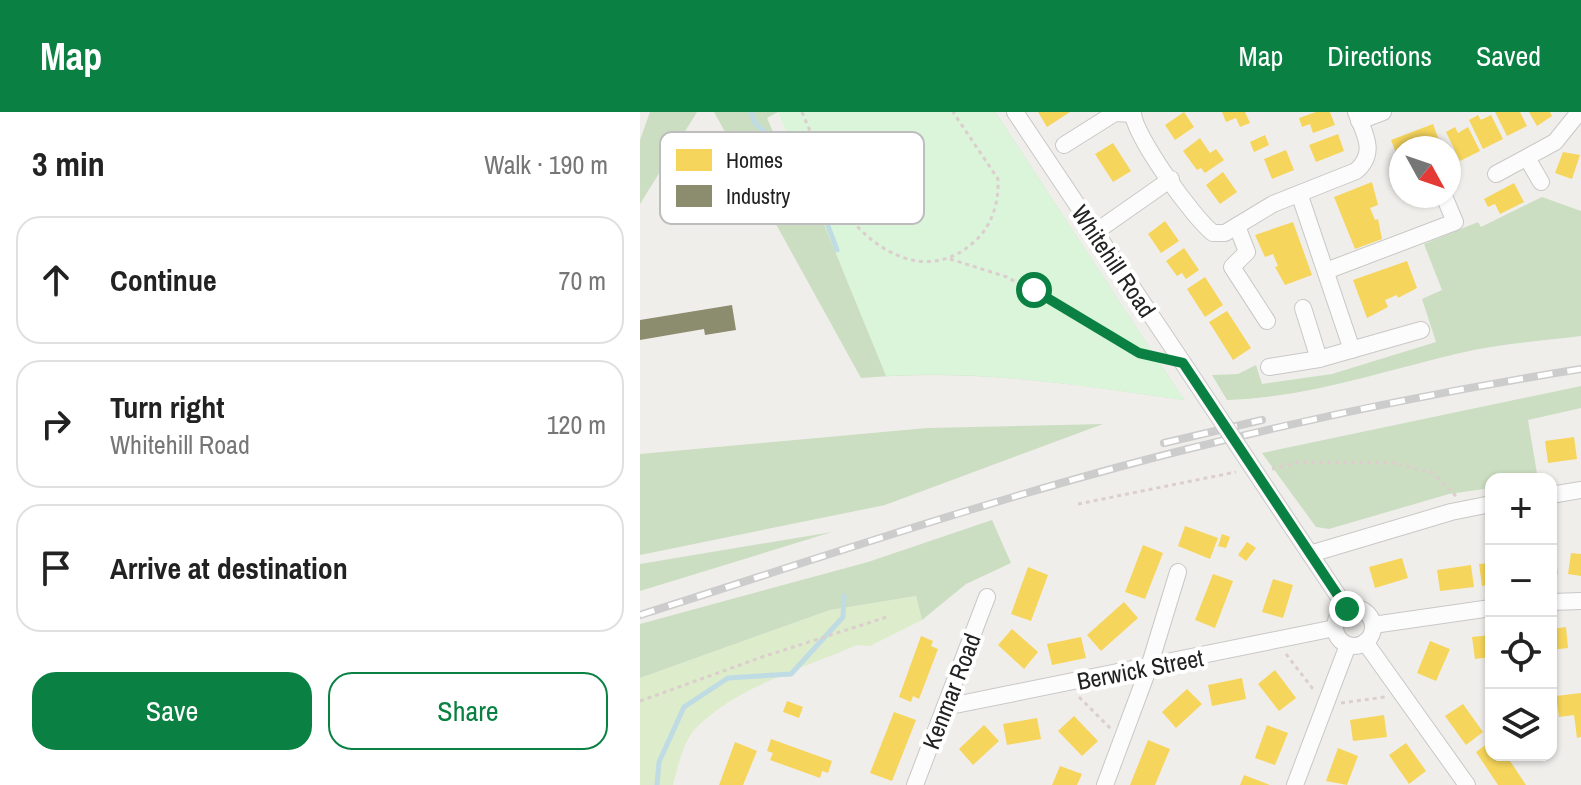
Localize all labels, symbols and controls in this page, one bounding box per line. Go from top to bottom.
text: Map [40,31,102,82]
text: Map [1239,37,1283,75]
text: Directions [1327,37,1432,75]
text: Saved [1476,37,1541,75]
legend [660,132,924,224]
north arrow [1389,136,1461,208]
text: 3 min [32,141,105,187]
text: Homes [726,145,783,175]
text: Walk · 190 m [484,147,608,182]
text: Industry [726,181,790,211]
street label: Whitehill Road [1065,199,1163,323]
icon: ahead [34,258,78,302]
text: Continue [110,260,217,300]
text: 70 m [559,263,606,298]
route start [1016,272,1052,308]
text: Turn right [110,387,224,427]
icon: right [34,402,78,446]
text: 120 m [547,407,606,442]
text: Whitehill Road [110,427,250,462]
map controls [1485,473,1557,761]
button: + [1485,473,1557,545]
button: − [1485,545,1557,617]
icon: arrive [34,546,78,590]
text: Arrive at destination [110,548,348,588]
route end [1329,591,1365,627]
button: locate [1485,617,1557,689]
street label: Kenmar Road [914,629,988,753]
street label: Berwick Street [1074,641,1206,697]
button: Save [32,672,312,750]
button: Share [328,672,608,750]
button: layers [1485,689,1557,761]

